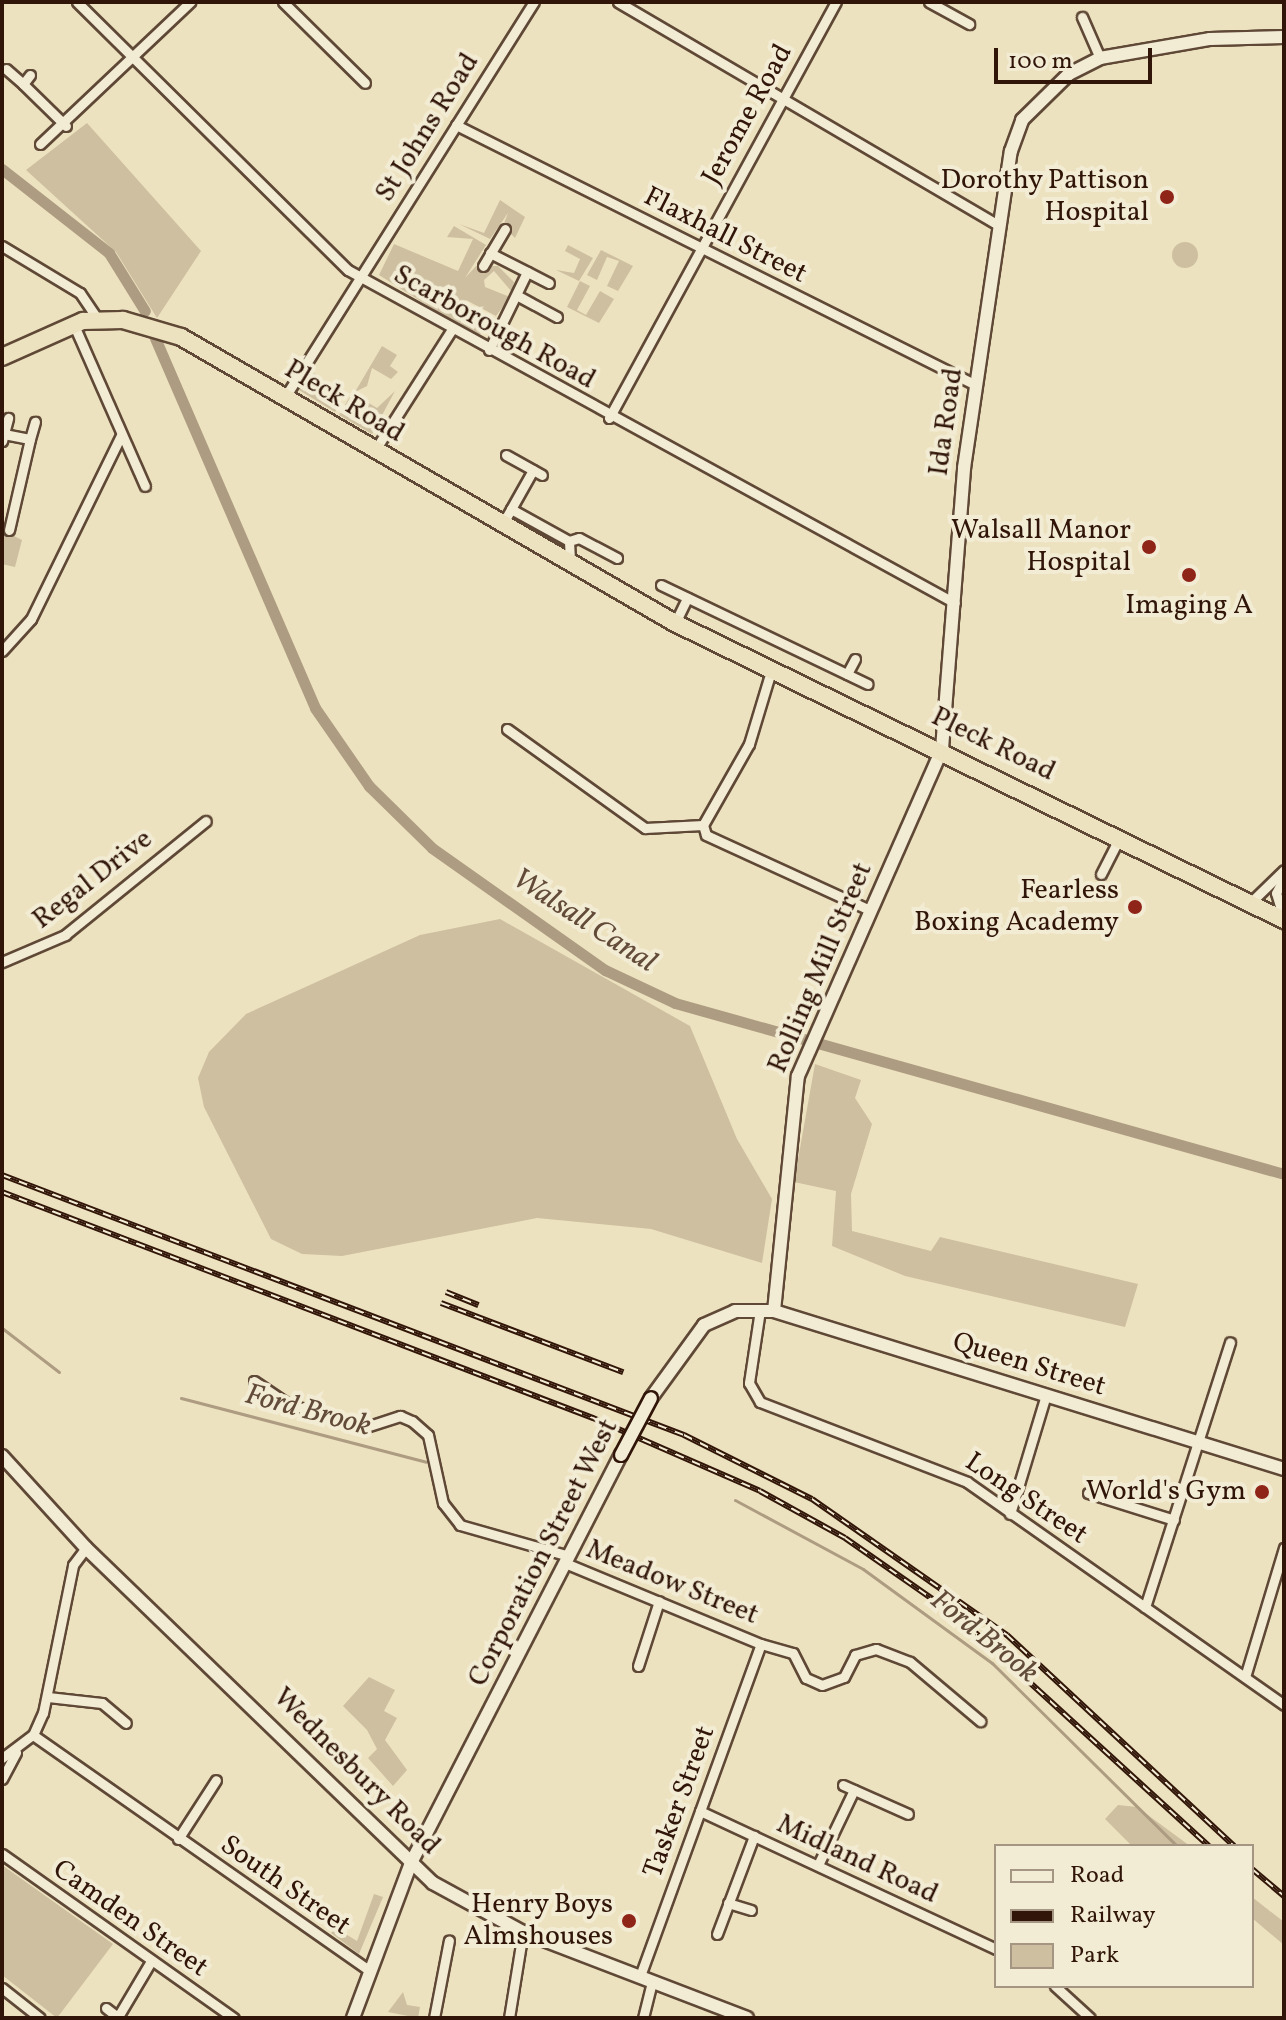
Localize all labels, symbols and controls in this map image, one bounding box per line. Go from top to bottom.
scale bar [998,32,1156,82]
street label: Jerome Road [695,39,801,191]
text: 100 m [1008,45,1073,79]
street label: St Johns Road [369,47,487,209]
place label: Dorothy Pattison Hospital [940,164,1149,230]
street label: Flaxhall Street [638,180,812,292]
marker: Dorothy Pattison Hospital [1156,186,1178,208]
street label: Scarborough Road [387,258,601,398]
street label: Pleck Road [278,353,410,451]
street label: Ida Road [923,366,971,478]
place label: Walsall Manor Hospital [951,514,1131,580]
marker: Walsall Manor Hospital [1138,536,1160,558]
marker: Imaging A [1178,564,1200,586]
place label: Imaging A [1125,589,1253,623]
street label: Pleck Road [926,701,1060,789]
street label: Regal Drive [27,823,159,937]
street label: Rolling Mill Street [762,858,880,1078]
water label: Walsall Canal [505,861,663,981]
place label: Fearless Boxing Academy [914,874,1119,940]
marker: Fearless Boxing Academy [1126,898,1144,916]
street label: Queen Street [948,1326,1110,1404]
water label: Ford Brook [241,1377,375,1445]
street label: Corporation Street West [462,1413,626,1693]
street label: Long Street [958,1446,1094,1552]
place label: World's Gym [1086,1475,1246,1509]
marker: World's Gym [1253,1483,1271,1501]
street label: Meadow Street [581,1533,763,1633]
water label: Ford Brook [923,1583,1045,1691]
street label: Wednesbury Road [265,1681,447,1863]
street label: Tasker Street [637,1721,723,1883]
street label: Midland Road [771,1808,943,1912]
street label: South Street [213,1829,357,1943]
legend [994,1844,1254,1988]
street label: Camden Street [46,1853,214,1985]
text: Road [1070,1859,1124,1893]
place label: Henry Boys Almshouses [464,1888,613,1954]
text: Railway [1070,1899,1156,1933]
marker: Henry Boys Almshouses [620,1912,638,1930]
text: Park [1070,1939,1119,1973]

